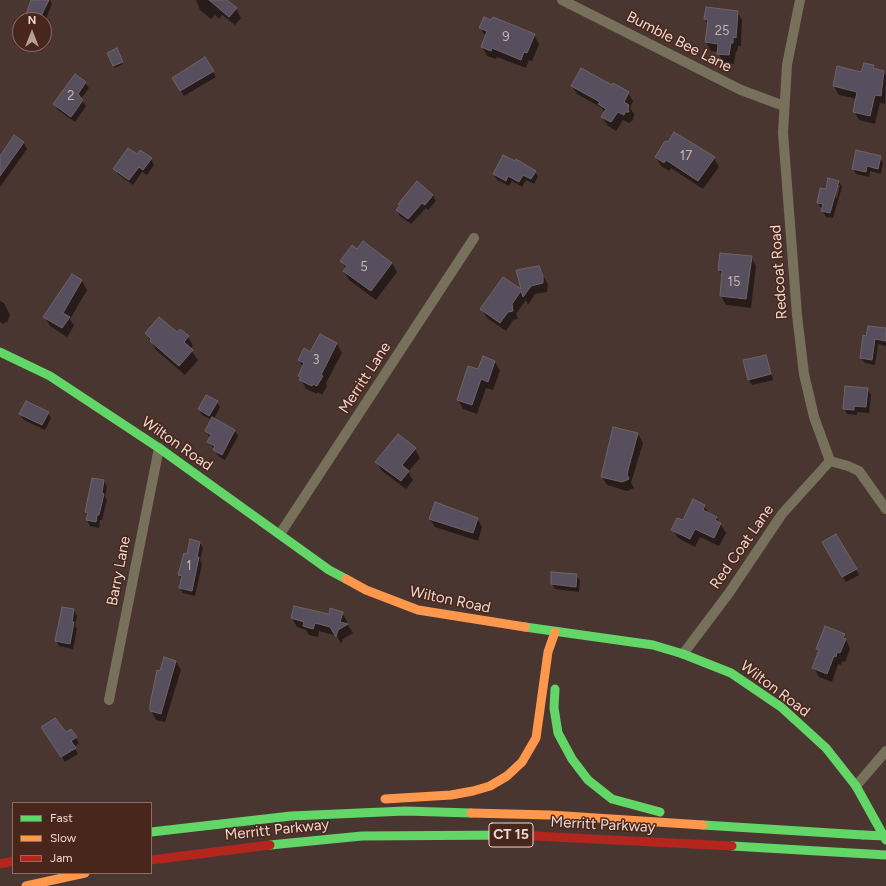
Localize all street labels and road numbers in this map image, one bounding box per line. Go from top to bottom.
street label: Bumble Bee Lane [623,8,735,76]
street label: Redcoat Road [767,224,791,320]
street label: Merritt Lane [335,339,395,417]
street label: Wilton Road [138,413,216,475]
street label: Red Coat Lane [706,501,778,593]
street label: Barry Lane [103,535,135,607]
street label: Wilton Road [408,583,492,617]
street label: Wilton Road [737,657,813,721]
street label: Merritt Parkway [550,813,656,837]
street label: Merritt Parkway [224,816,330,844]
road number: CT 15 [489,823,533,847]

